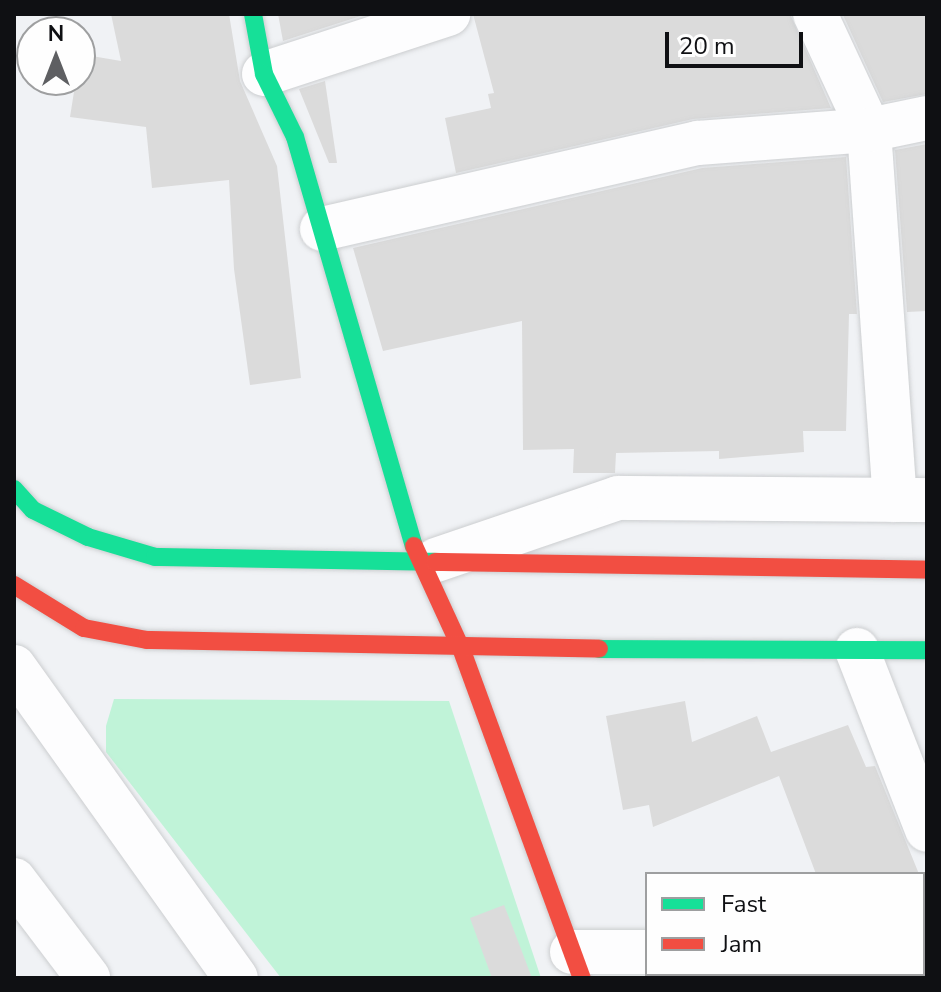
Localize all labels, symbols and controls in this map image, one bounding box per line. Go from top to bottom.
north arrow [16,16,96,96]
scale bar [669,16,807,66]
text: N [48,19,64,49]
text: 20 m [679,30,735,62]
legend [645,872,925,976]
text: Fast [721,888,766,920]
text: Jam [721,928,762,960]

